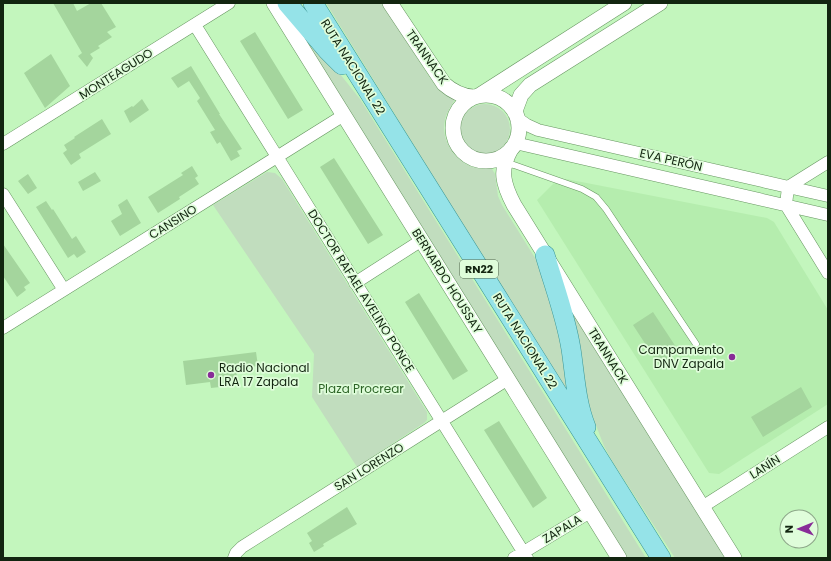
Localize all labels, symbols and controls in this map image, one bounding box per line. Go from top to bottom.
street label: RUTA NACIONAL 22 [317,16,390,118]
street label: TRANNACK [402,26,453,88]
street label: MONTEAGUDO [75,44,156,103]
street label: EVA PERÓN [638,144,704,175]
street label: CANSINO [145,200,200,243]
street label: DOCTOR RAFAEL AVELINO PONCE [304,206,419,376]
street label: BERNARDO HOUSSAY [408,225,487,336]
road number: RN22 [460,260,498,278]
street label: RUTA NACIONAL 22 [489,290,562,392]
street label: TRANNACK [584,324,632,387]
place label: Campamento DNV Zapala [639,341,724,372]
marker: Campamento DNV Zapala [727,352,737,362]
place label: Radio Nacional LRA 17 Zapala [219,359,310,390]
marker: Radio Nacional LRA 17 Zapala [206,370,216,380]
park label: Plaza Procrear [318,380,404,397]
street label: SAN LORENZO [331,438,407,495]
street label: LANÍN [746,451,783,483]
north arrow [779,509,819,549]
street label: ZAPALA [539,510,585,547]
text: N [781,525,797,533]

